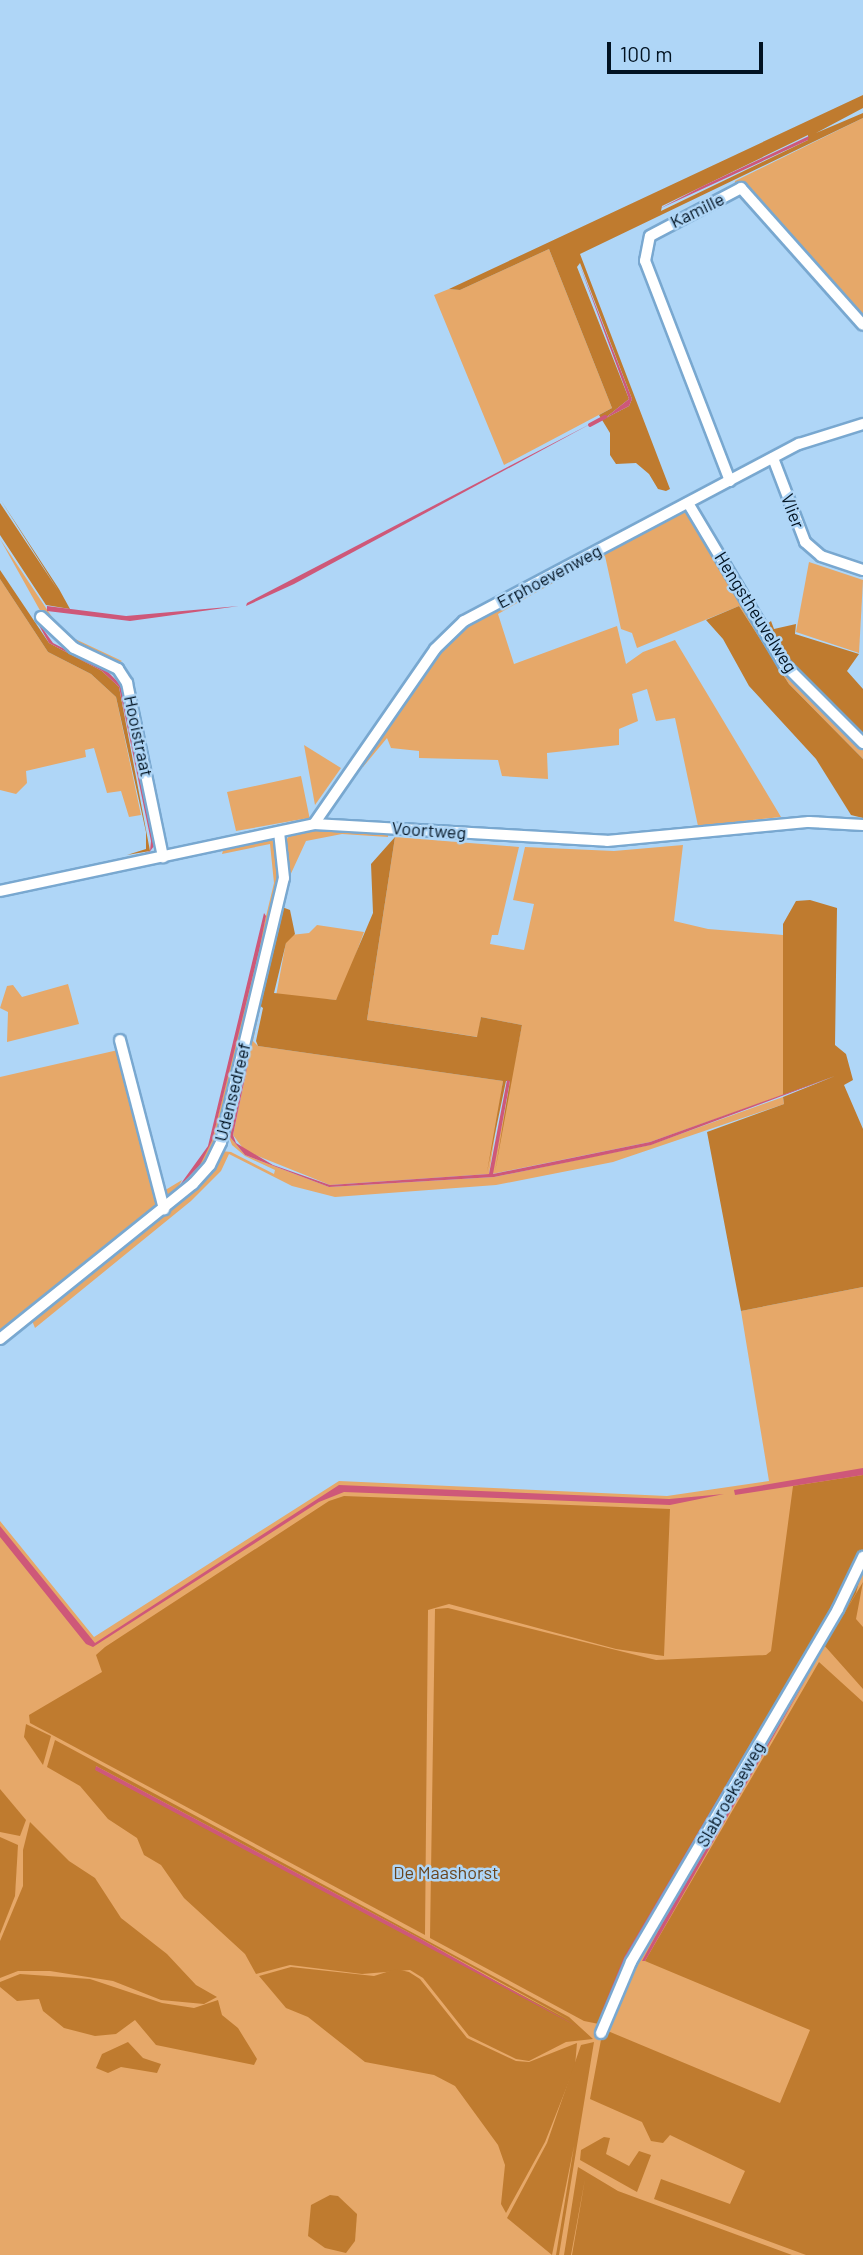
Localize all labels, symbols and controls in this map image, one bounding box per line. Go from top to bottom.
scale bar [611,28,767,72]
text: 100 m [620,41,673,66]
street label: Kamille [666,188,728,232]
street label: Vlier [777,491,809,531]
street label: Erphoevenweg [493,539,605,613]
street label: Hengstheuvelweg [710,548,802,676]
street label: Hooistraat [120,693,158,779]
street label: Voortweg [391,817,467,843]
street label: Udensedreef [209,1040,255,1144]
street label: Slabroekseweg [691,1737,769,1851]
park label: De Maashorst [393,1861,499,1883]

